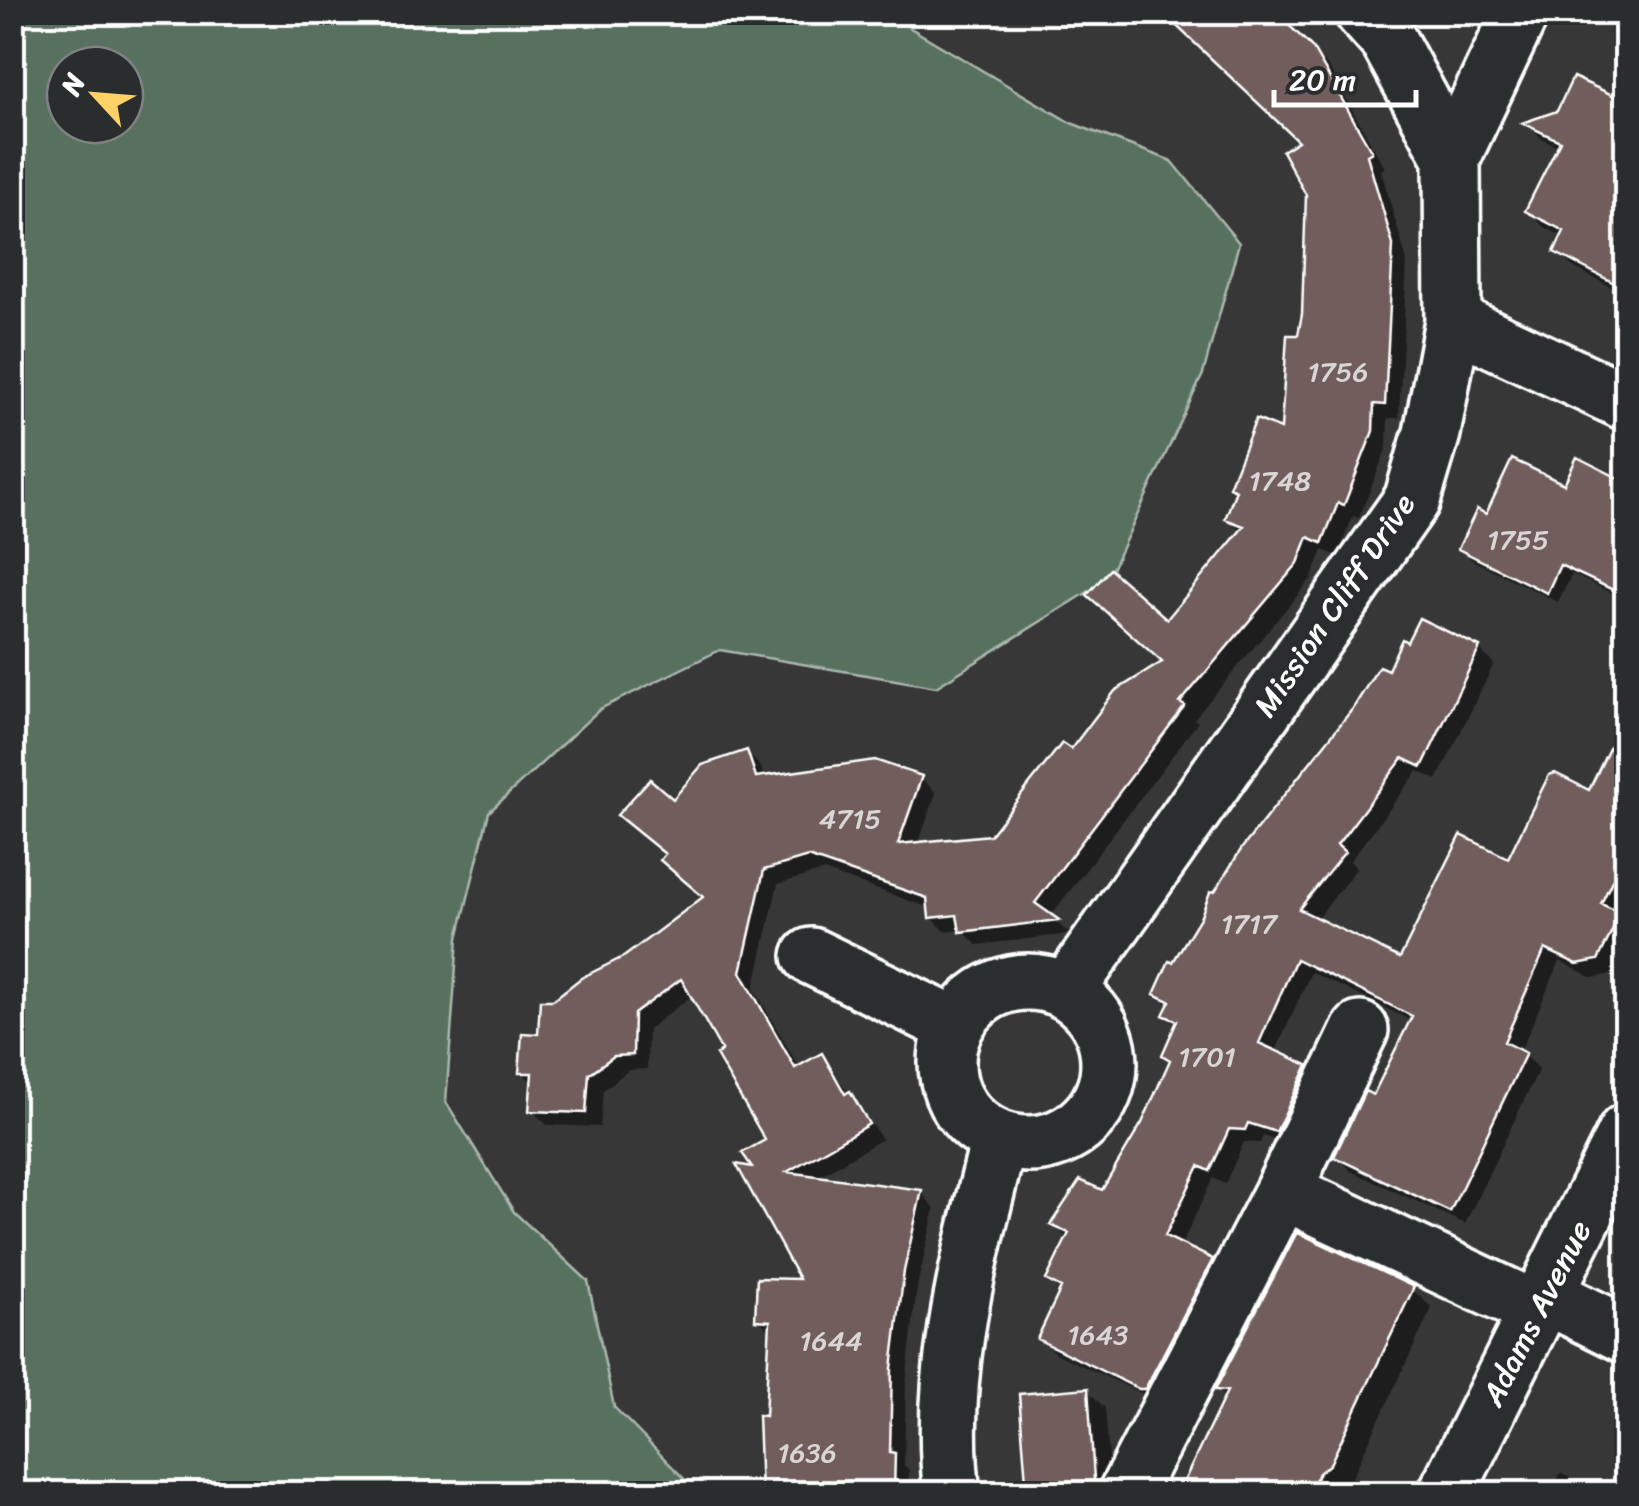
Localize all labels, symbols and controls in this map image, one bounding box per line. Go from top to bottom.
north arrow [45,45,145,145]
scale bar [1274,45,1416,107]
text: 20 m [1289,53,1356,107]
text: N [46,64,100,105]
house number: 1756 [1307,347,1369,396]
house number: 1748 [1249,456,1311,505]
street label: Mission Cliff Drive [1238,481,1431,729]
house number: 1755 [1487,515,1549,564]
house number: 4715 [819,794,881,843]
house number: 1717 [1221,899,1279,948]
house number: 1701 [1178,1032,1236,1081]
street label: Adams Avenue [1465,1210,1608,1417]
house number: 1643 [1068,1310,1128,1359]
house number: 1644 [800,1316,862,1365]
house number: 1636 [777,1428,837,1477]

